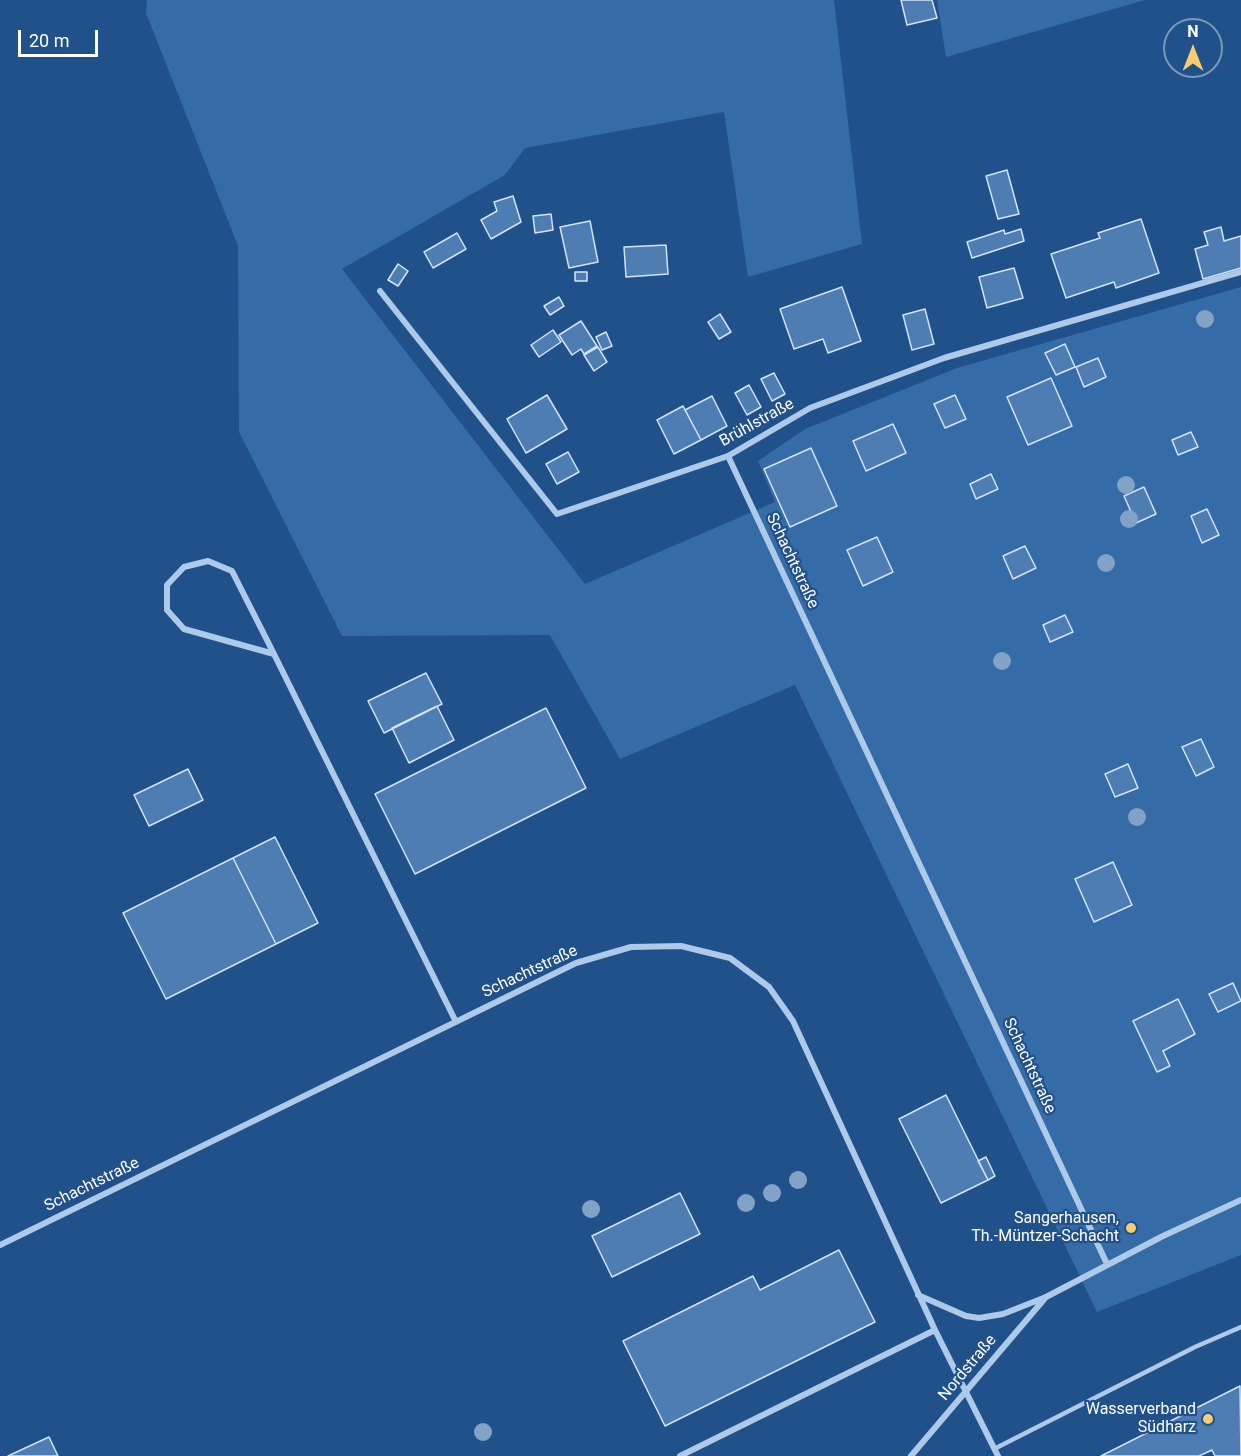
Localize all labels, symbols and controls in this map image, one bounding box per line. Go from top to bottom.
scale bar [21,18,100,56]
north arrow [1163,18,1223,78]
text: N [1187,22,1199,41]
text: 20 m [29,30,69,51]
street label: Brühlstraße [716,395,798,451]
street label: Schachtstraße [762,510,822,612]
street label: Schachtstraße [479,942,581,1002]
street label: Schachtstraße [999,1015,1059,1117]
street label: Schachtstraße [41,1154,143,1216]
place label: Sangerhausen, Th.-Müntzer-Schacht [971,1209,1119,1247]
marker: Sangerhausen, Th.-Müntzer-Schacht [1124,1221,1138,1235]
street label: Nordstraße [935,1331,1001,1405]
place label: Wasserverband Südharz [1086,1400,1196,1438]
marker: Wasserverband Südharz [1201,1412,1215,1426]

